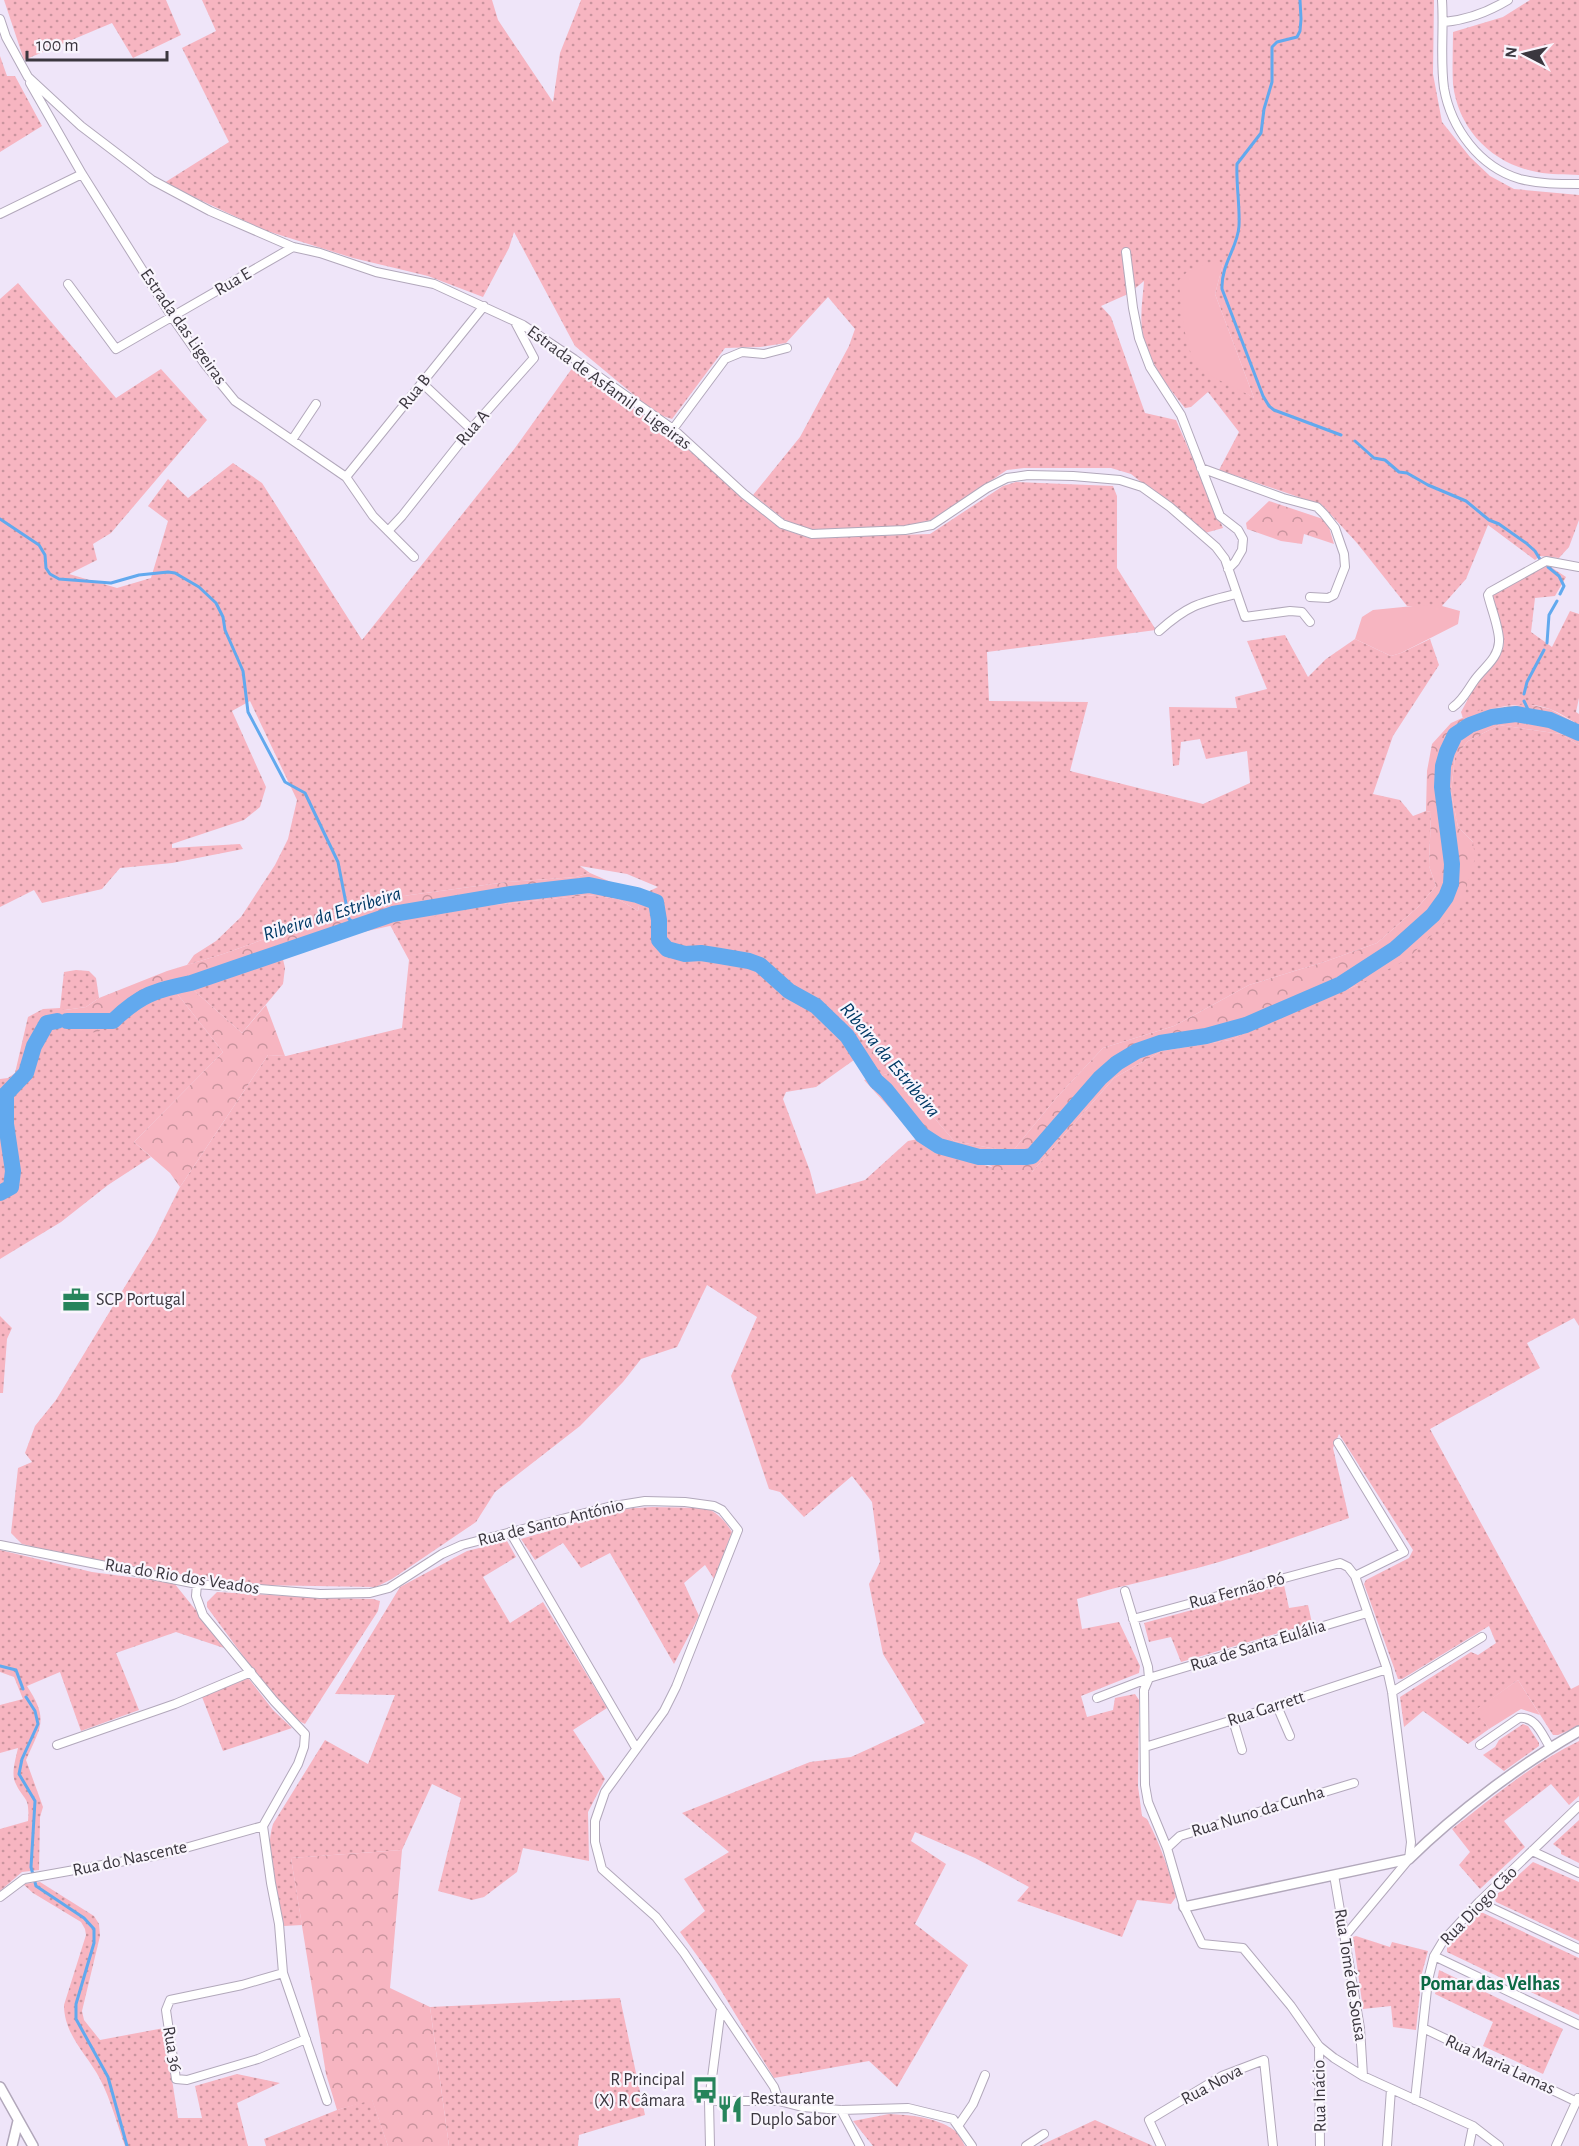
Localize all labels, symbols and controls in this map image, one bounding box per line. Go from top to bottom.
scale bar [27,24,166,62]
north arrow [1495,24,1555,84]
text: 100 m [36,37,79,55]
text: N [1502,46,1520,59]
street label: Rua E [212,264,255,299]
street label: Estrada das Ligeiras [136,266,230,388]
street label: Estrada de Asfamil e Ligeiras [524,323,694,453]
street label: Rua B [395,371,435,413]
street label: Rua A [453,406,493,449]
water label: Ribeira da Estribeira [260,883,404,945]
water label: Ribeira da Estribeira [836,999,944,1121]
office icon: SCP Portugal [61,1285,91,1315]
place label: SCP Portugal [96,1291,185,1309]
street label: Rua de Santo António [476,1496,626,1550]
street label: Rua do Rio dos Veados [104,1556,260,1598]
street label: Rua Fernão Pó [1187,1570,1287,1612]
street label: Rua de Santa Eulália [1188,1617,1328,1675]
street label: Rua Garrett [1225,1688,1307,1730]
street label: Rua Nuno da Cunha [1189,1783,1327,1841]
street label: Rua do Nascente [71,1838,189,1880]
street label: Rua Diogo Cão [1437,1863,1521,1949]
street label: Rua Tomé de Sousa [1331,1908,1369,2042]
district label: Pomar das Velhas [1420,1974,1560,1994]
street label: Rua 36 [159,2025,185,2073]
street label: Rua Maria Lamas [1442,2032,1558,2098]
street label: Rua Inácio [1310,2059,1330,2132]
street label: Rua Nova [1179,2061,1245,2109]
place label: R Principal (X) R Câmara [594,2071,685,2110]
bus stop icon: R Principal (X) R Câmara [690,2075,720,2105]
place label: Restaurante Duplo Sabor [750,2090,837,2129]
restaurant icon: Restaurante Duplo Sabor [715,2094,745,2124]

